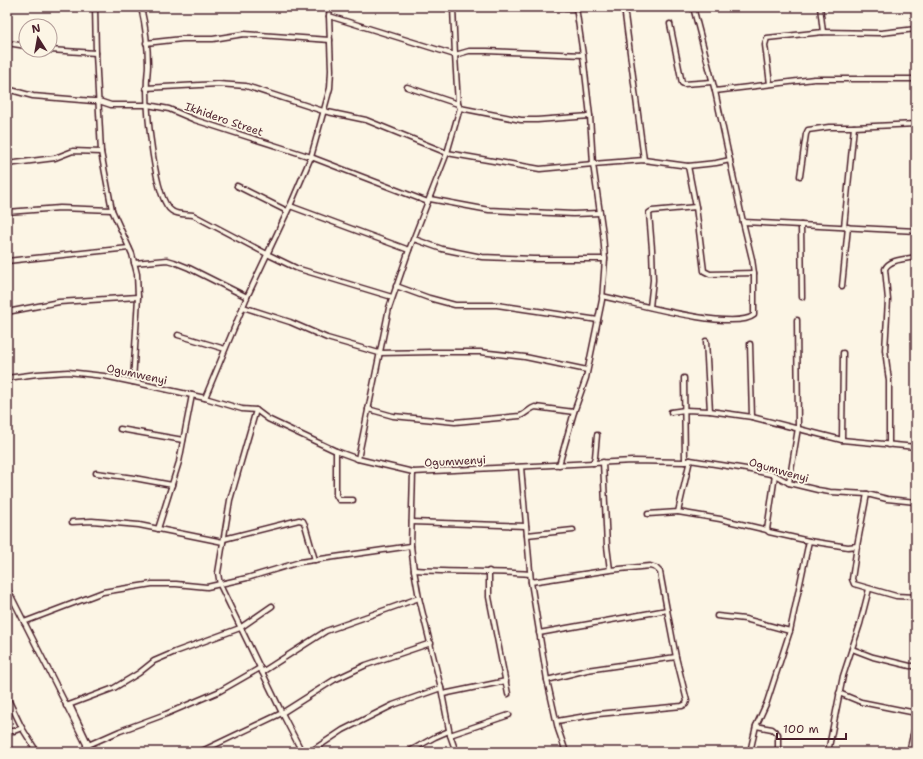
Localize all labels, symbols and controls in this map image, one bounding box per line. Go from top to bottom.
north arrow [18,18,58,58]
text: N [30,20,42,37]
street label: Ikhidero Street [183,99,265,140]
street label: Ogumwenyi [105,361,169,388]
street label: Ogumwenyi [424,452,486,471]
street label: Ogumwenyi [747,455,811,486]
scale bar [777,715,846,741]
text: 100 m [783,721,819,737]

